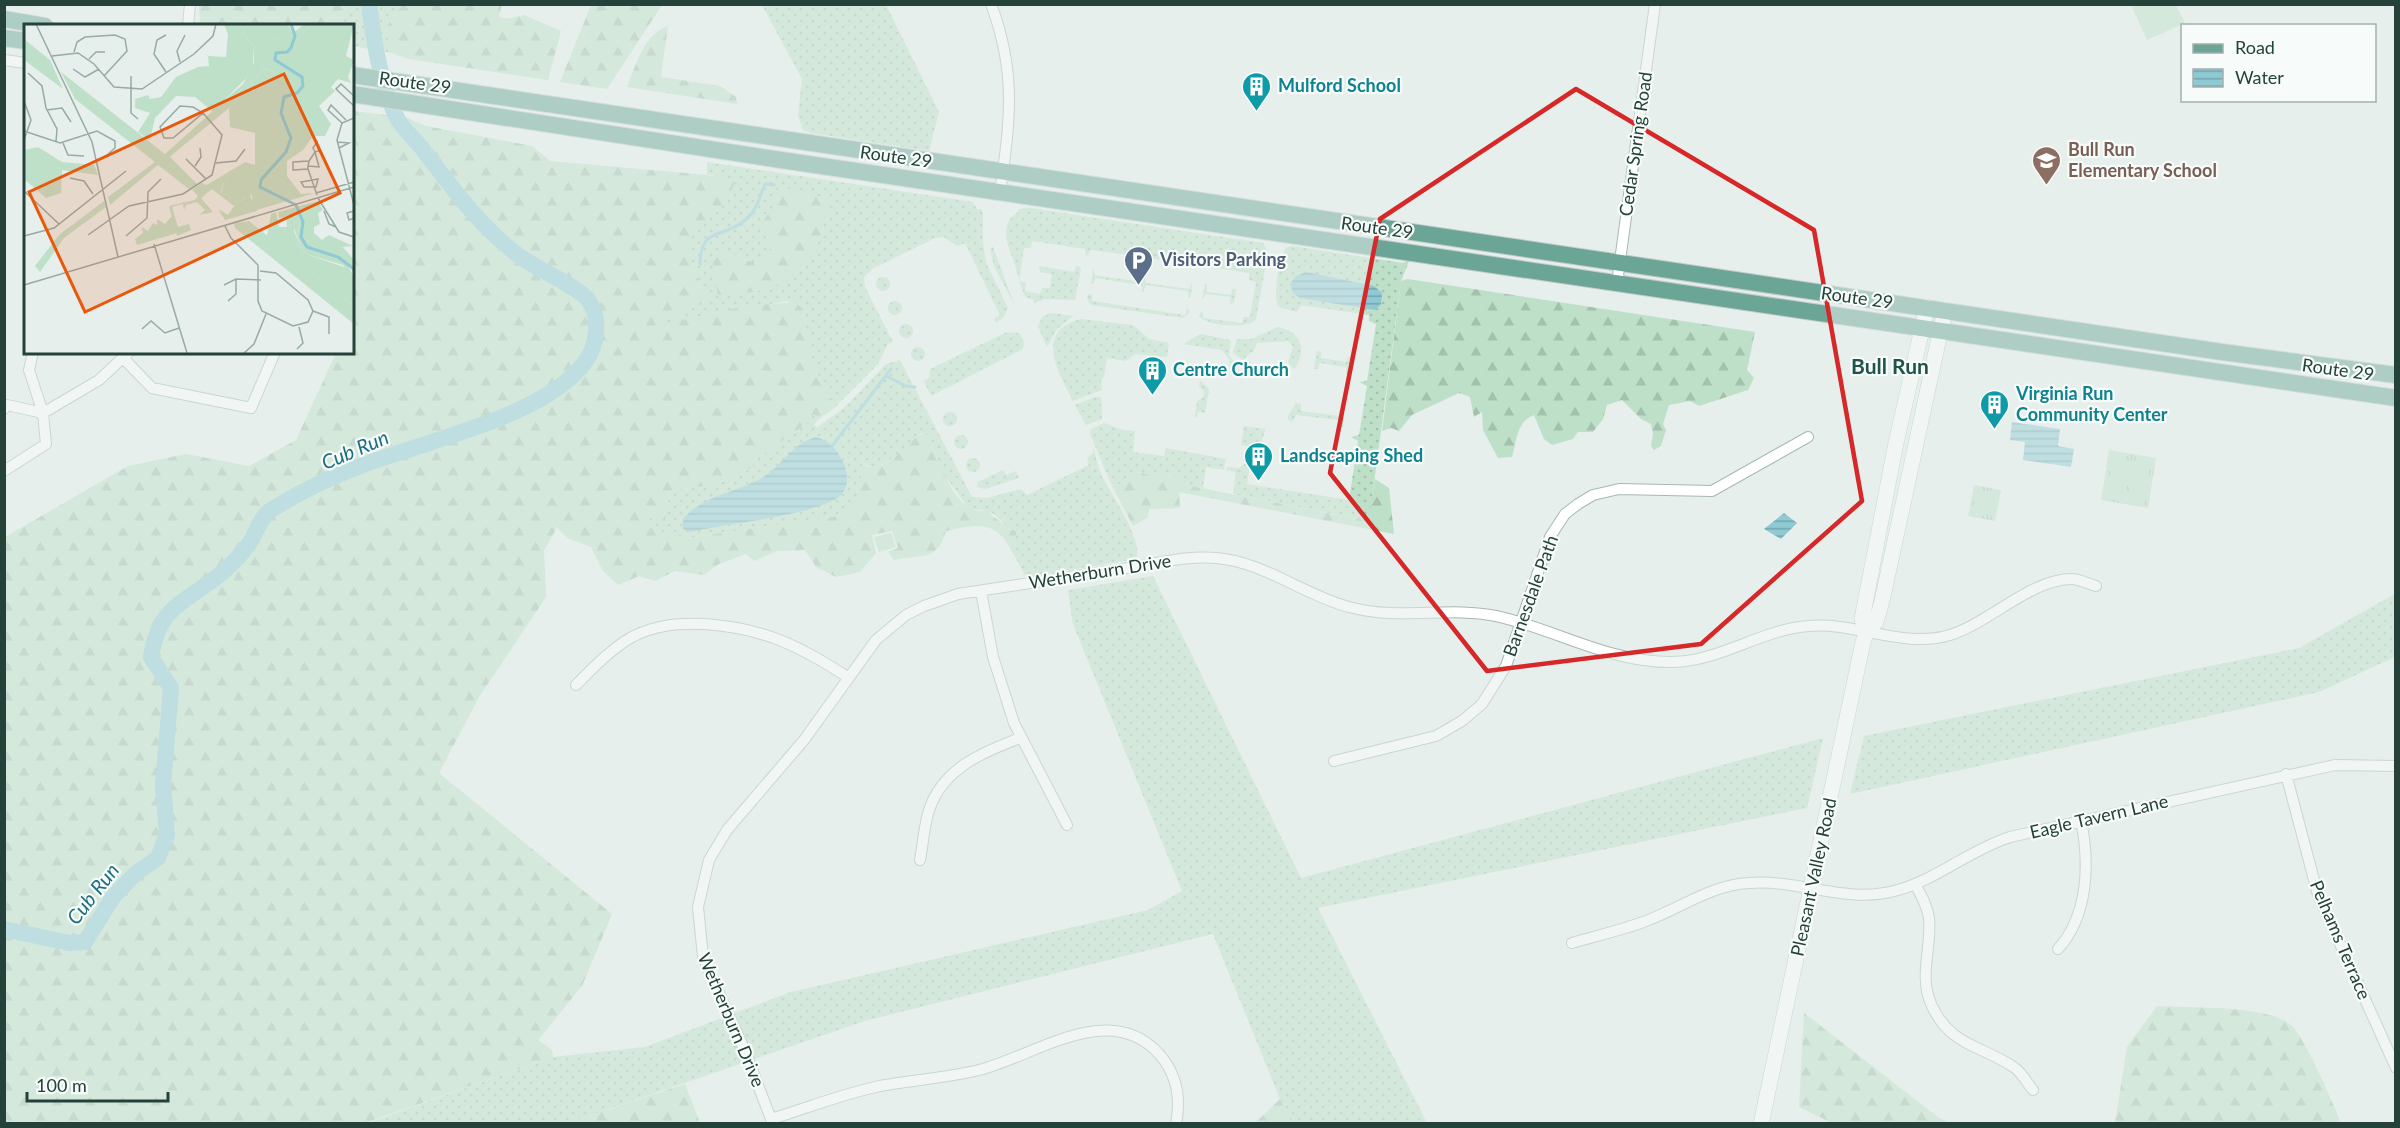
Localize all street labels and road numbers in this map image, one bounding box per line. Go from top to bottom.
street label: Route 29 [378,66,452,98]
street label: Cedar Spring Road [1614,70,1656,217]
street label: Route 29 [859,140,933,172]
street label: Route 29 [1340,211,1414,243]
street label: Route 29 [1820,281,1894,313]
street label: Route 29 [2301,353,2375,385]
street label: Barnesdale Path [1498,532,1562,659]
street label: Wetherburn Drive [1027,549,1173,593]
street label: Eagle Tavern Lane [2027,789,2170,843]
street label: Pleasant Valley Road [1785,796,1841,958]
street label: Pelhams Terrace [2306,877,2376,1003]
street label: Wetherburn Drive [694,949,770,1090]

